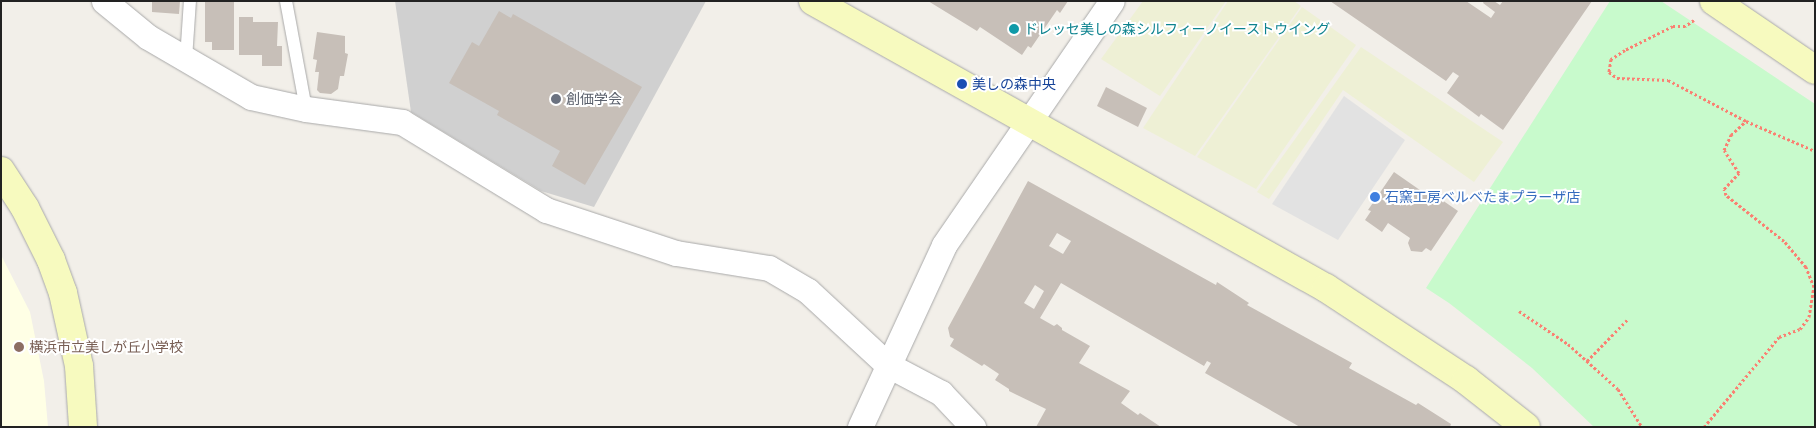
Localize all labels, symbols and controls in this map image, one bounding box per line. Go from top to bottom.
place label: ドレッセ美しの森シルフィーノイーストウイング [1024,21,1332,37]
marker: ドレッセ美しの森シルフィーノイーストウイング [1008,23,1020,35]
place label: 美しの森中央 [972,76,1056,92]
marker: 美しの森中央 [956,78,968,90]
place label: 創価学会 [566,91,622,107]
marker: 創価学会 [550,93,562,105]
place label: 石窯工房ベルベたまプラーザ店 [1385,189,1581,205]
marker: 石窯工房ベルベたまプラーザ店 [1369,191,1381,203]
place label: 横浜市立美しが丘小学校 [29,339,183,355]
marker: 横浜市立美しが丘小学校 [13,341,25,353]

